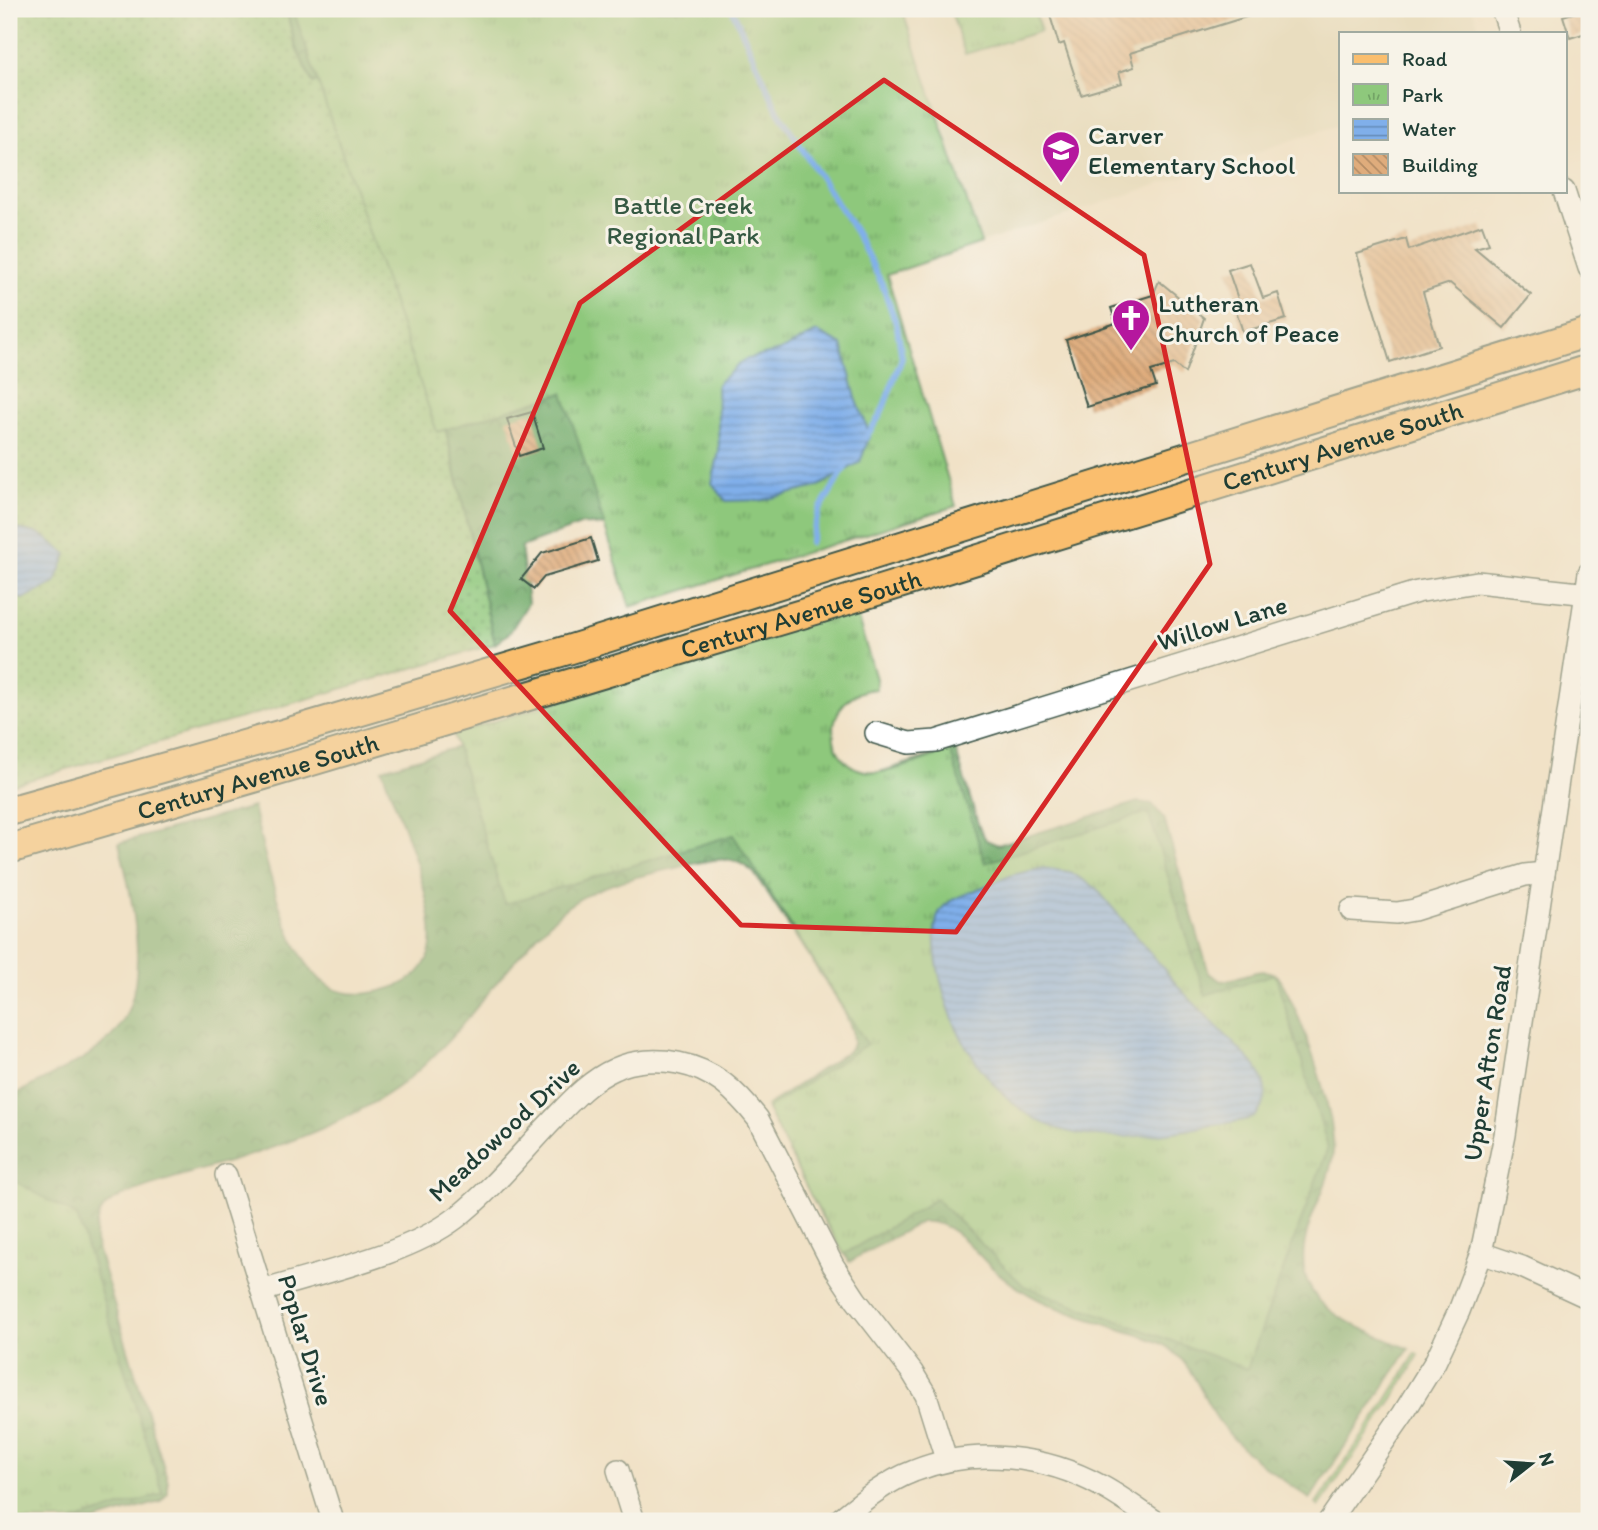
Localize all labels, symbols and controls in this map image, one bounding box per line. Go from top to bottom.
legend [1339,32,1566,192]
text: Road [1402,46,1448,71]
text: Park [1402,82,1444,107]
text: Water [1402,116,1456,141]
place label: Carver Elementary School [1088,119,1295,181]
school or university icon: Carver Elementary School [1040,129,1082,184]
text: Building [1402,152,1478,177]
park label: Battle Creek Regional Park [607,189,759,251]
place label: Lutheran Church of Peace [1158,287,1339,349]
church icon: Lutheran Church of Peace [1110,297,1152,352]
street label: Century Avenue South [1218,393,1466,498]
street label: Century Avenue South [677,562,925,665]
street label: Willow Lane [1153,588,1291,658]
street label: Century Avenue South [133,726,382,827]
street label: Upper Afton Road [1456,963,1518,1163]
street label: Meadowood Drive [421,1051,587,1209]
street label: Poplar Drive [271,1270,341,1410]
north arrow [1496,1428,1566,1498]
text: N [1534,1450,1560,1469]

